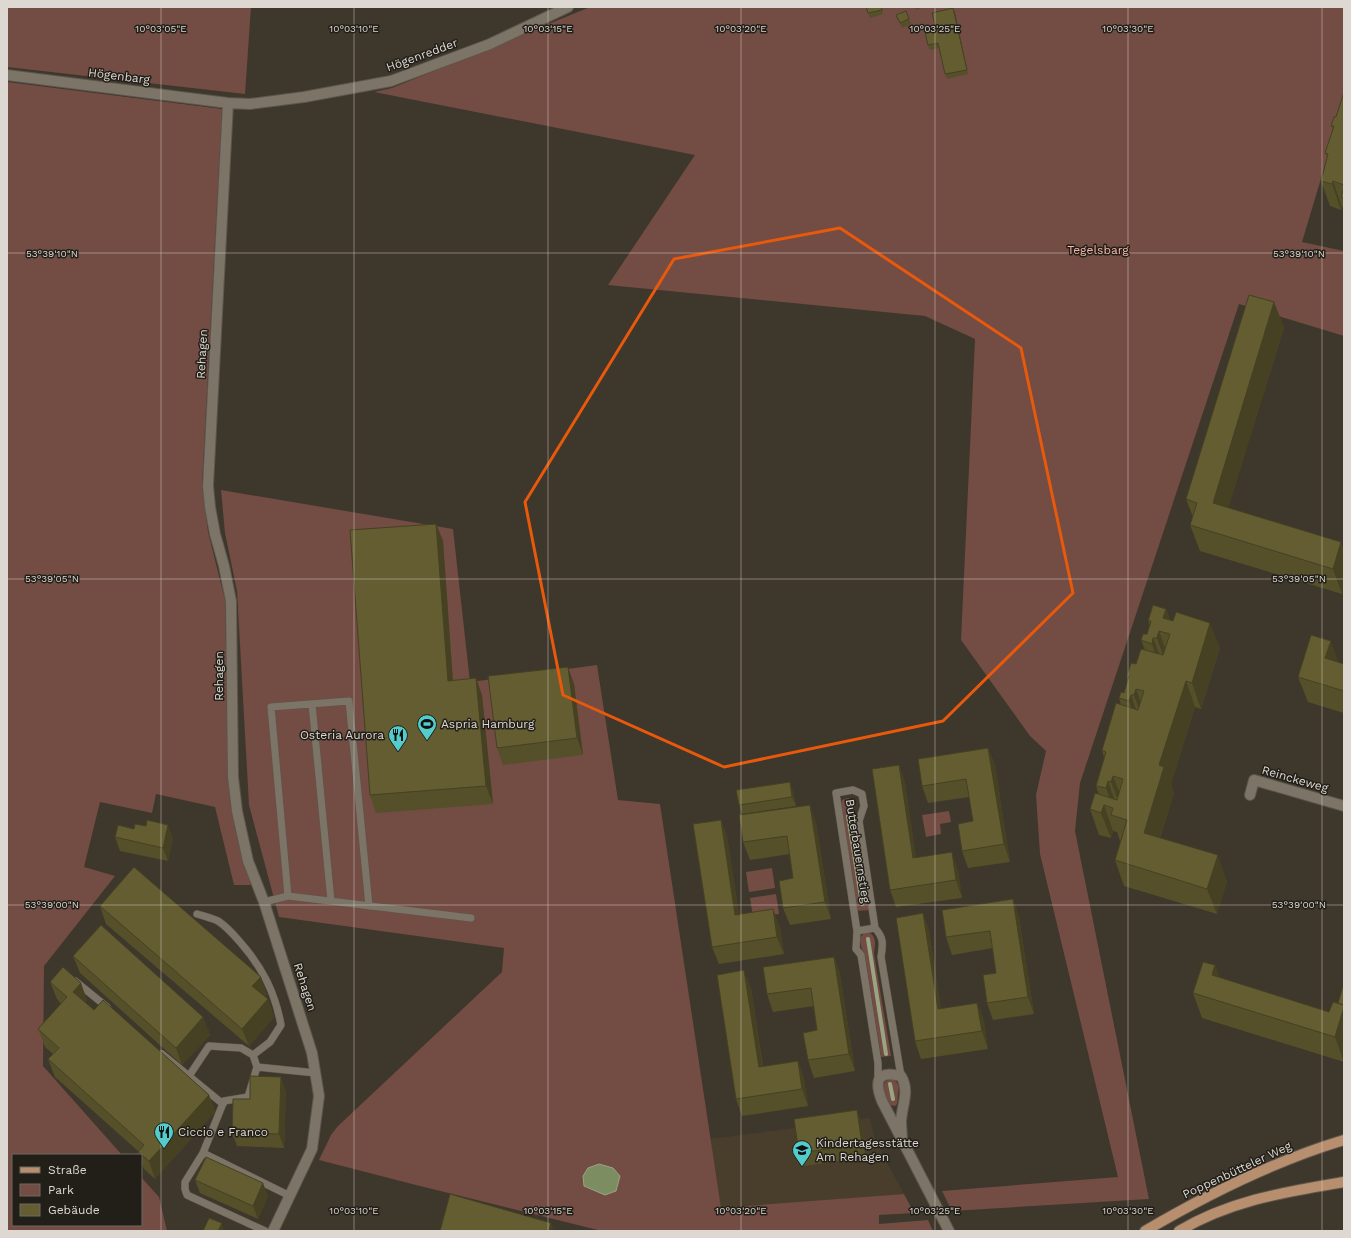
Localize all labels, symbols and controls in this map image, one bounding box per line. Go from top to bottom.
text: 10°03'05"E [135,23,187,34]
text: 10°03'10"E [329,23,379,34]
text: 10°03'15"E [523,23,573,34]
text: 10°03'20"E [715,23,767,34]
text: 10°03'25"E [910,23,960,34]
text: 10°03'30"E [1102,23,1154,34]
street label: Högenredder [384,36,460,74]
street label: Högenbarg [87,65,151,87]
park label: Tegelsbarg [1067,243,1129,257]
text: 53°39'10"N [26,248,78,259]
text: 53°39'10"N [1273,248,1325,259]
street label: Rehagen [194,329,210,379]
text: 53°39'05"N [25,573,79,584]
text: 53°39'05"N [1272,573,1326,584]
street label: Rehagen [212,651,226,701]
sports icon: Aspria Hamburg [416,713,438,741]
place label: Aspria Hamburg [441,717,535,731]
restaurant icon: Osteria Aurora [387,724,409,752]
place label: Osteria Aurora [300,728,384,742]
street label: Reinckeweg [1260,763,1330,795]
street label: Butterbauernstieg [843,798,873,905]
text: 53°39'00"N [25,899,79,910]
text: 53°39'00"N [1272,899,1326,910]
street label: Rehagen [291,961,319,1013]
restaurant icon: Ciccio e Franco [153,1121,175,1149]
place label: Ciccio e Franco [178,1125,268,1139]
place label: Kindertagesstätte Am Rehagen [816,1136,919,1164]
street label: Poppenbütteler Weg [1180,1138,1294,1201]
school or university icon: Kindertagesstätte Am Rehagen [791,1139,813,1167]
legend [12,1154,142,1226]
text: Straße [48,1163,87,1177]
text: Park [48,1183,74,1197]
text: Gebäude [48,1203,100,1217]
text: 10°03'10"E [329,1205,379,1216]
text: 10°03'15"E [523,1205,573,1216]
text: 10°03'20"E [715,1205,767,1216]
text: 10°03'25"E [910,1205,960,1216]
text: 10°03'30"E [1102,1205,1154,1216]

